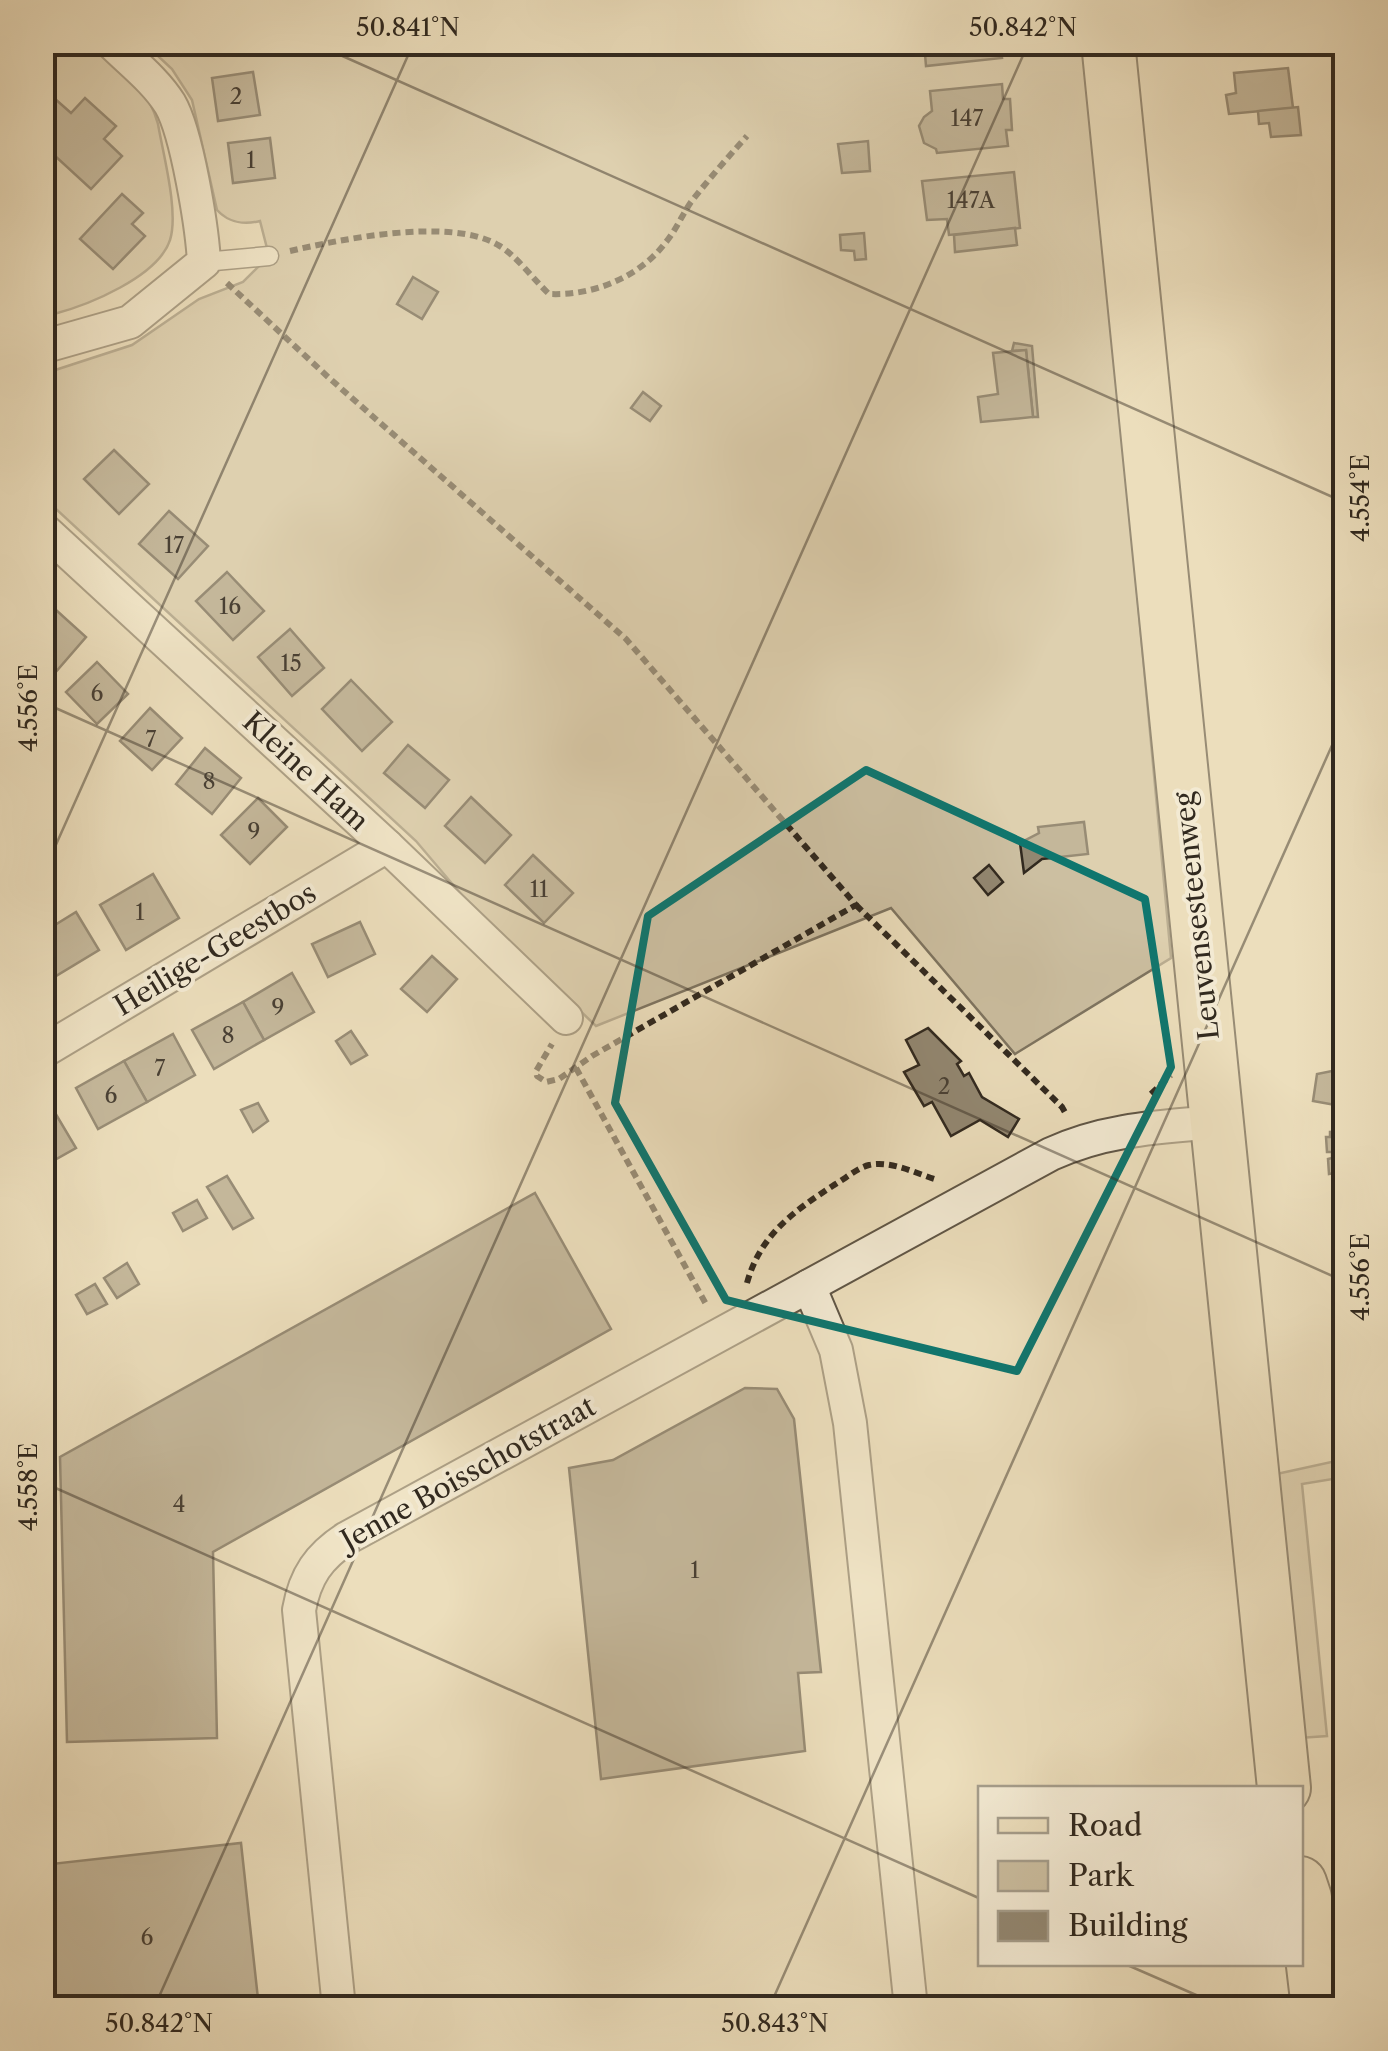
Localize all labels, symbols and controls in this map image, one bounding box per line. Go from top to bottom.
text: 50.841°N [356,12,460,43]
text: 50.842°N [969,12,1077,43]
house number: 2 [230,83,242,110]
house number: 147 [951,105,984,132]
house number: 1 [246,147,256,174]
house number: 147A [947,187,996,214]
text: 4.554°E [1345,454,1376,542]
house number: 17 [164,532,184,559]
house number: 16 [219,593,241,620]
house number: 15 [280,650,302,677]
text: 4.556°E [13,664,44,752]
house number: 6 [91,680,104,707]
street label: Kleine Ham [236,704,376,838]
house number: 7 [146,726,157,753]
house number: 8 [202,768,216,795]
street label: Leuvensesteenweg [1166,790,1226,1042]
house number: 9 [248,818,260,845]
street label: Heilige-Geestbos [108,875,322,1023]
house number: 11 [530,876,548,903]
house number: 1 [135,899,145,926]
house number: 9 [272,994,284,1021]
house number: 8 [221,1022,235,1049]
house number: 7 [155,1055,166,1082]
house number: 2 [938,1073,950,1100]
house number: 6 [105,1082,118,1109]
text: 4.556°E [1345,1233,1376,1321]
street label: Jenne Boisschotstraat [331,1389,601,1559]
text: 4.558°E [13,1443,44,1531]
house number: 4 [173,1491,185,1518]
house number: 1 [690,1557,700,1584]
legend [978,1786,1303,1966]
text: Road [1068,1807,1142,1844]
text: Park [1068,1857,1135,1894]
text: Building [1068,1907,1188,1944]
house number: 6 [141,1924,154,1951]
text: 50.842°N [105,2008,213,2039]
text: 50.843°N [721,2008,829,2039]

